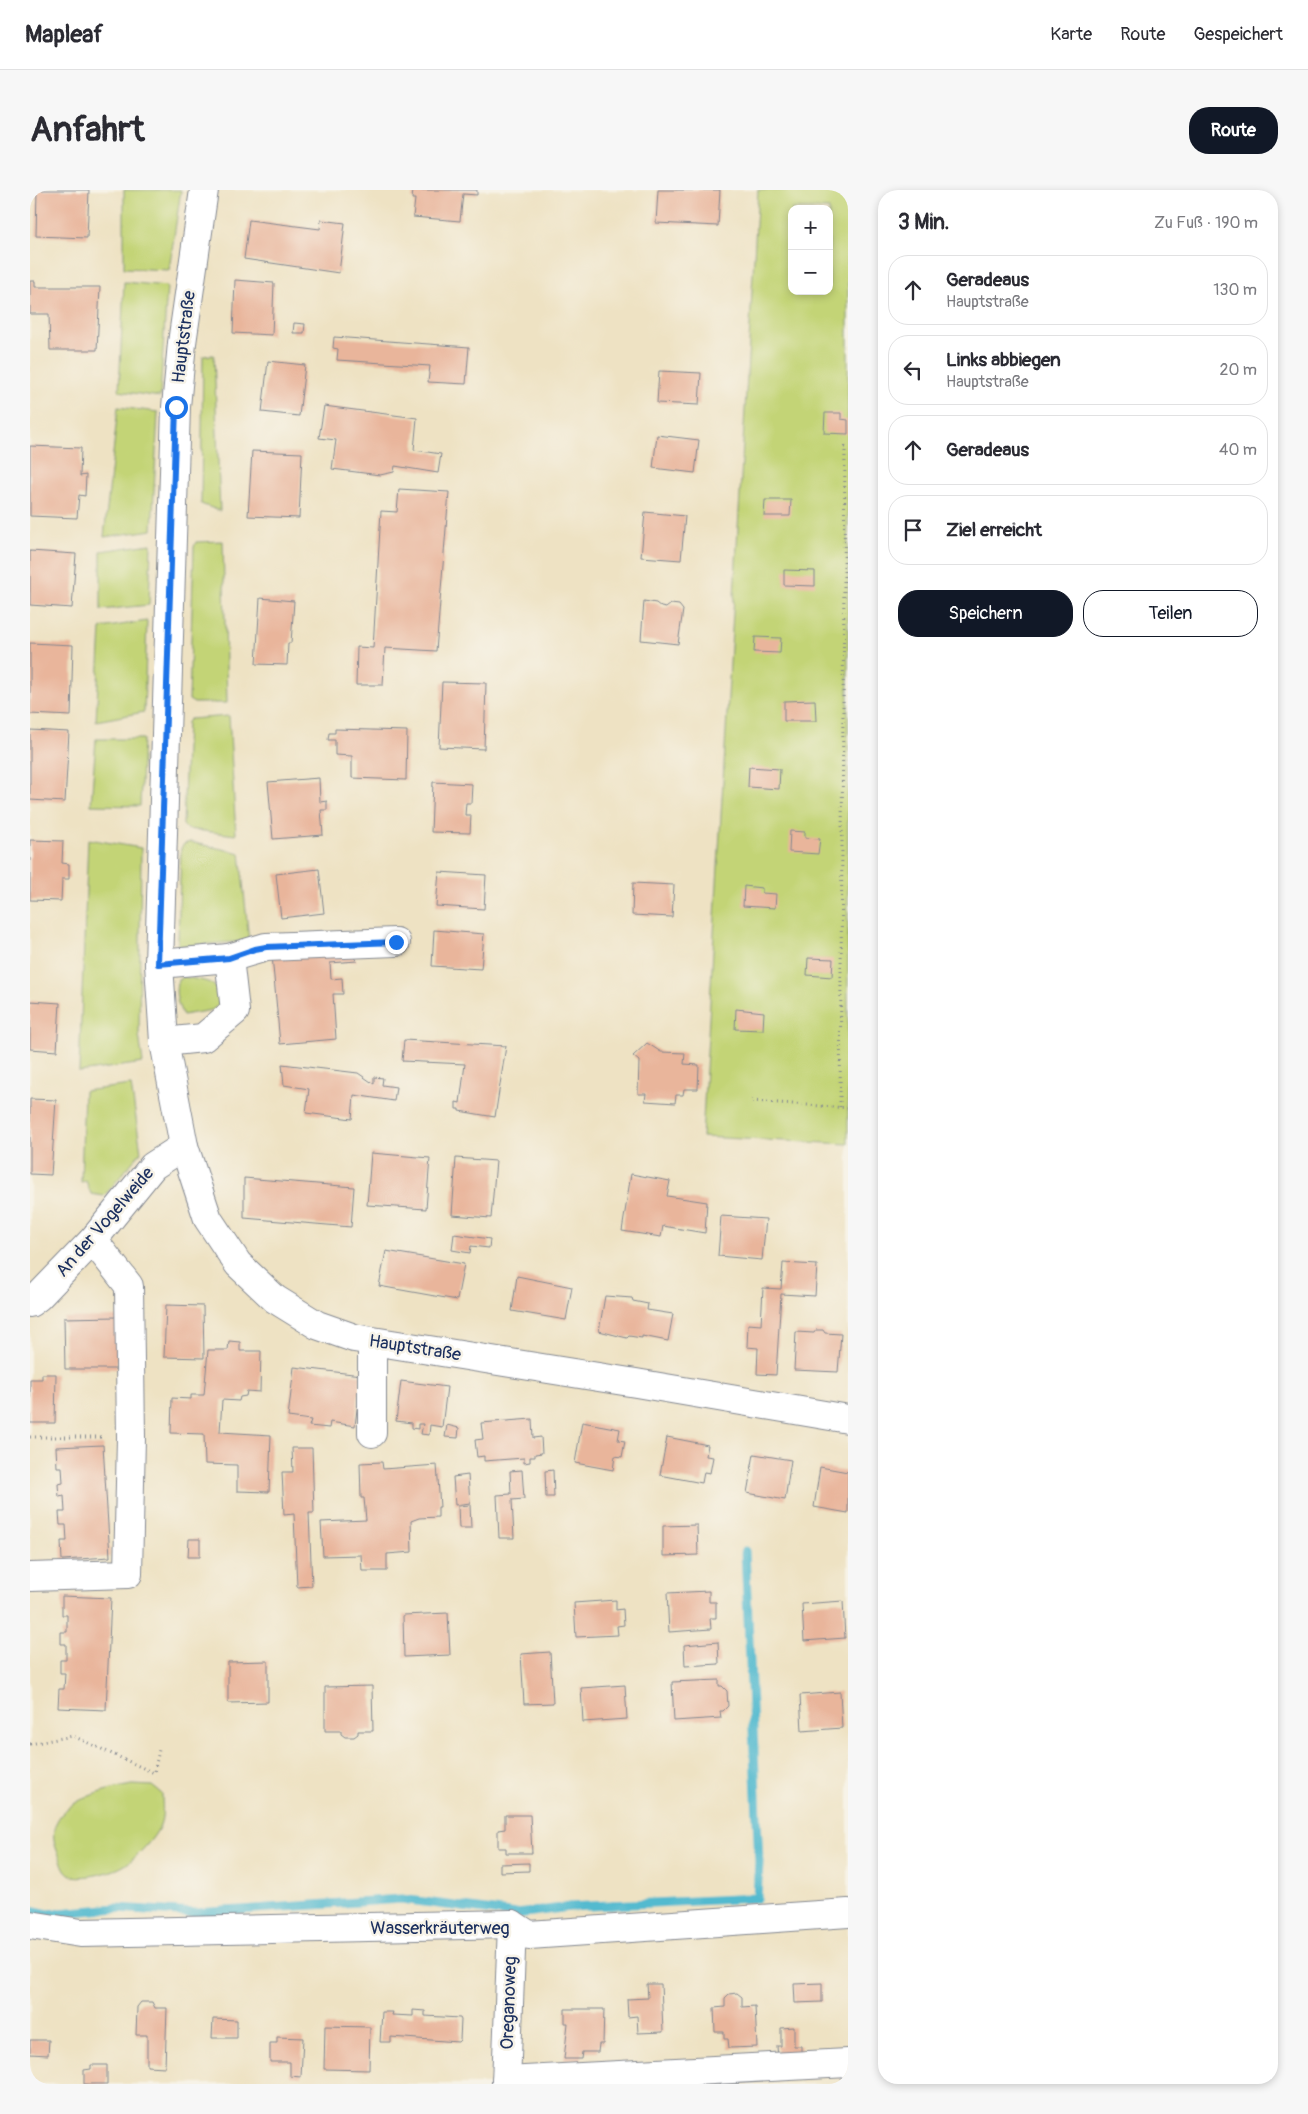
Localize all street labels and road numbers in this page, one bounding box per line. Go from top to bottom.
street label: Hauptstraße [167,289,201,385]
street label: An der Vogelweide [51,1162,159,1282]
street label: Hauptstraße [367,1329,463,1367]
street label: Wasserkräuterweg [370,1917,510,1940]
street label: Oreganoweg [496,1956,522,2050]

